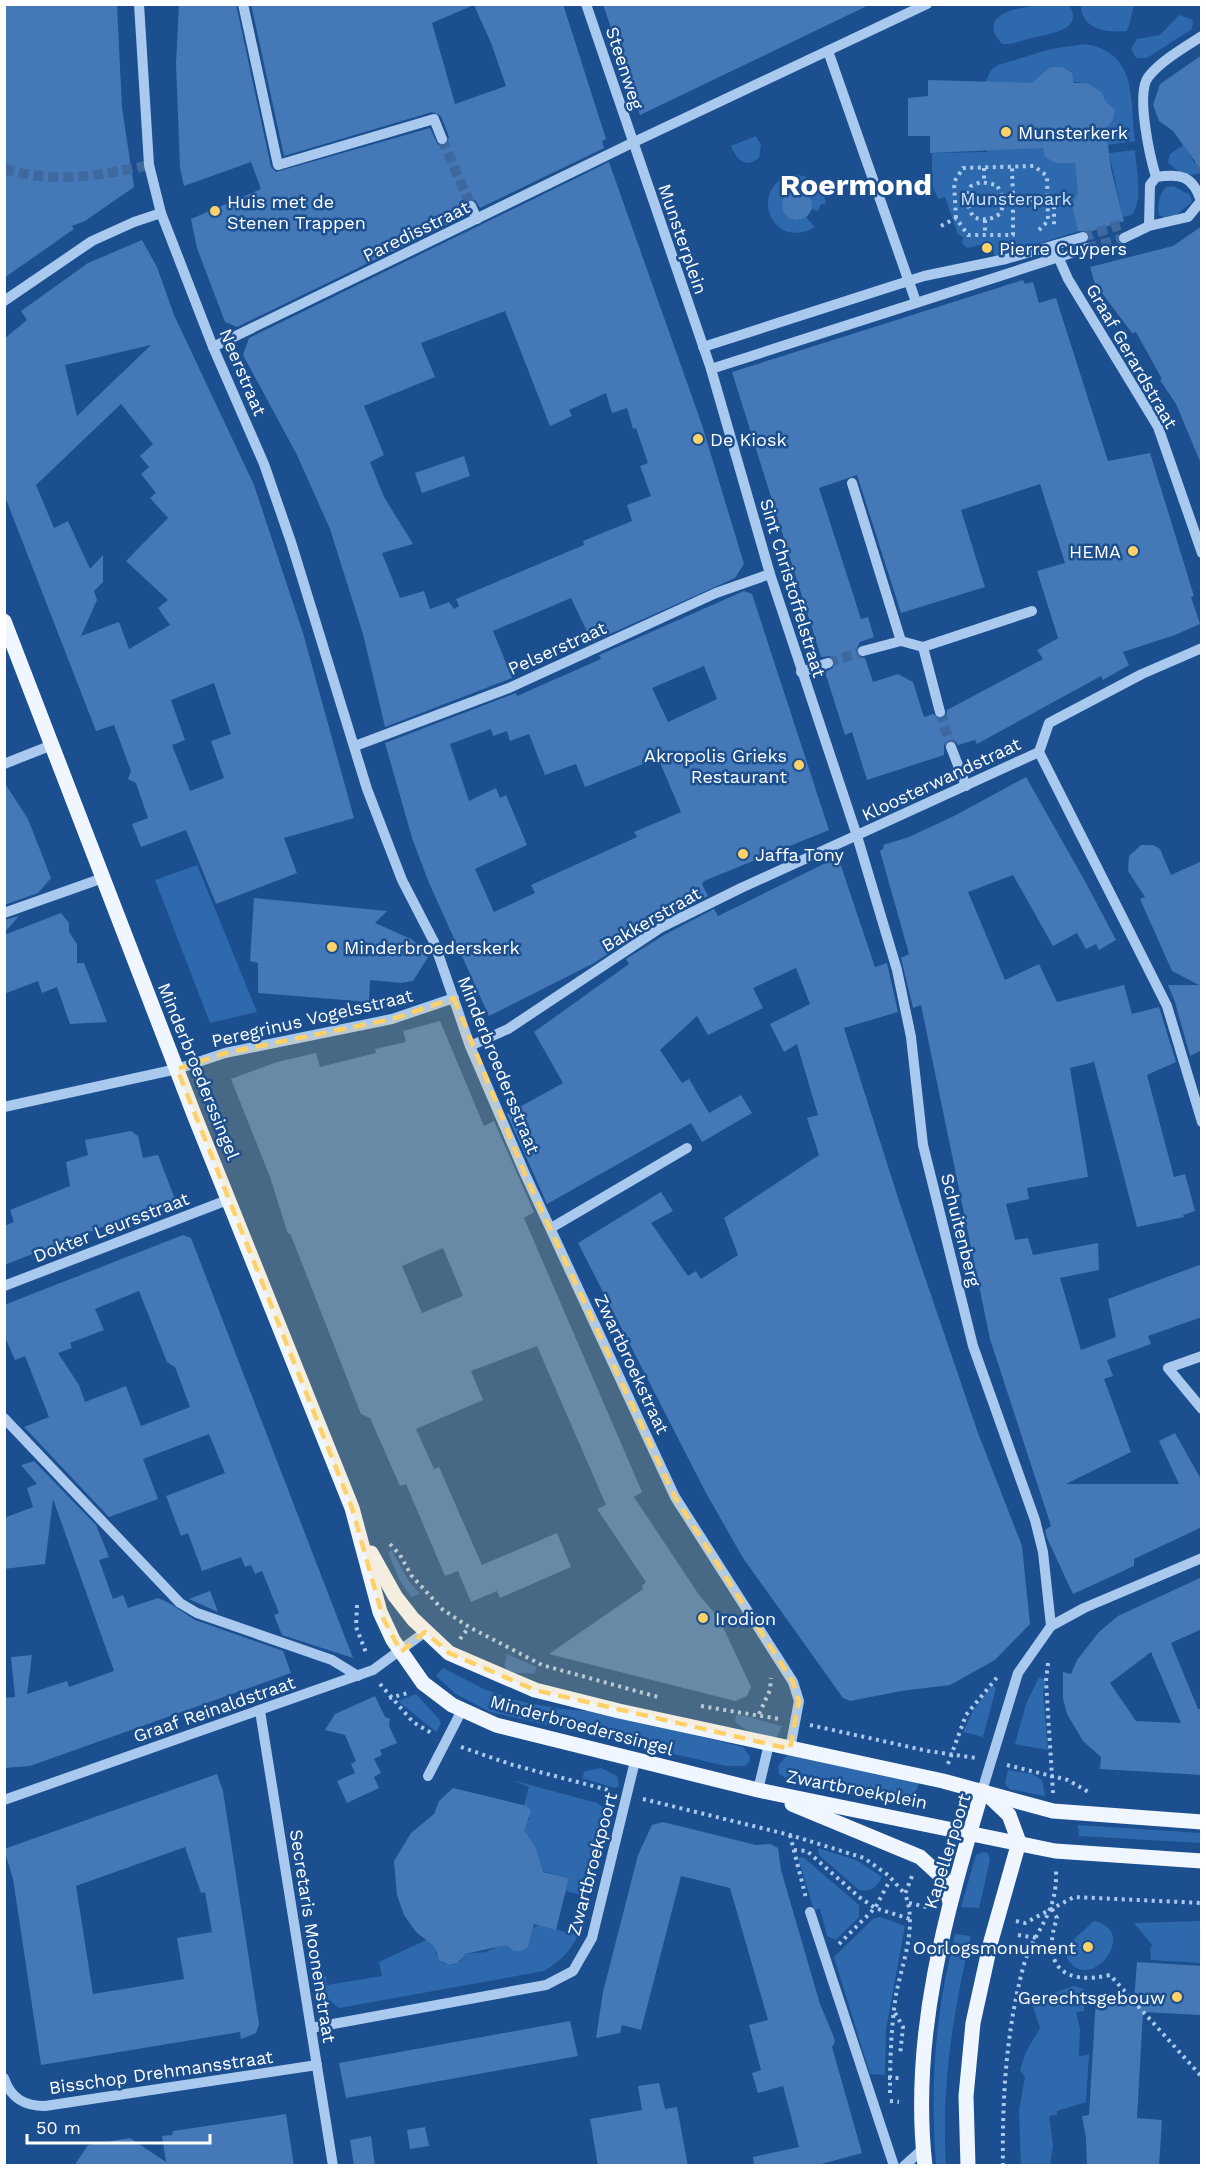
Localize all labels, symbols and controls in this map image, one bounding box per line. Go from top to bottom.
street label: Steenweg [602,24,648,112]
place label: Munsterkerk [1018,122,1128,143]
marker: Munsterkerk [999,125,1013,139]
district label: Roermond [780,167,932,202]
street label: Munsterplein [654,181,712,297]
park label: Munsterpark [960,188,1072,209]
place label: Huis met de Stenen Trappen [227,191,366,233]
street label: Paredisstraat [359,196,473,266]
marker: Huis met de Stenen Trappen [208,204,222,218]
place label: Pierre Cuypers [999,238,1127,259]
marker: Pierre Cuypers [980,241,994,255]
street label: Graaf Gerardstraat [1082,280,1182,432]
street label: Neerstraat [215,325,271,419]
place label: De Kiosk [710,429,787,450]
marker: De Kiosk [691,432,705,446]
street label: Sint Christoffelstraat [756,496,830,680]
place label: HEMA [1069,541,1121,562]
marker: HEMA [1126,544,1140,558]
street label: Pelserstraat [505,617,610,679]
street label: Kloosterwandstraat [858,733,1024,825]
place label: Akropolis Grieks Restaurant [644,745,787,787]
marker: Akropolis Grieks Restaurant [792,758,806,772]
place label: Jaffa Tony [755,844,845,865]
marker: Jaffa Tony [736,847,750,861]
street label: Bakkerstraat [598,882,705,956]
place label: Minderbroederskerk [344,937,520,958]
marker: Minderbroederskerk [325,940,339,954]
street label: Minderbroedersstraat [454,973,544,1157]
street label: Minderbroederssingel [154,980,244,1163]
street label: Peregrinus Vogelsstraat [209,985,415,1051]
street label: Schuitenberg [937,1171,985,1289]
street label: Dokter Leursstraat [30,1187,192,1266]
street label: Zwartbroekstraat [590,1291,674,1438]
place label: Irodion [715,1608,776,1629]
marker: Irodion [696,1611,710,1625]
street label: Graaf Reinaldstraat [130,1671,298,1747]
street label: Minderbroederssingel [488,1690,676,1760]
street label: Zwartbroekplein [785,1765,929,1813]
street label: Zwartbroekpoort [563,1790,621,1938]
street label: Kapellerpoort [920,1790,975,1911]
street label: Secretaris Moonenstraat [286,1828,340,2045]
place label: Oorlogsmonument [913,1937,1076,1958]
marker: Oorlogsmonument [1081,1940,1095,1954]
place label: Gerechtsgebouw [1018,1987,1165,2008]
marker: Gerechtsgebouw [1170,1990,1184,2004]
street label: Bisschop Drehmansstraat [48,2046,275,2098]
scale bar [27,2107,210,2145]
text: 50 m [36,2117,81,2138]

